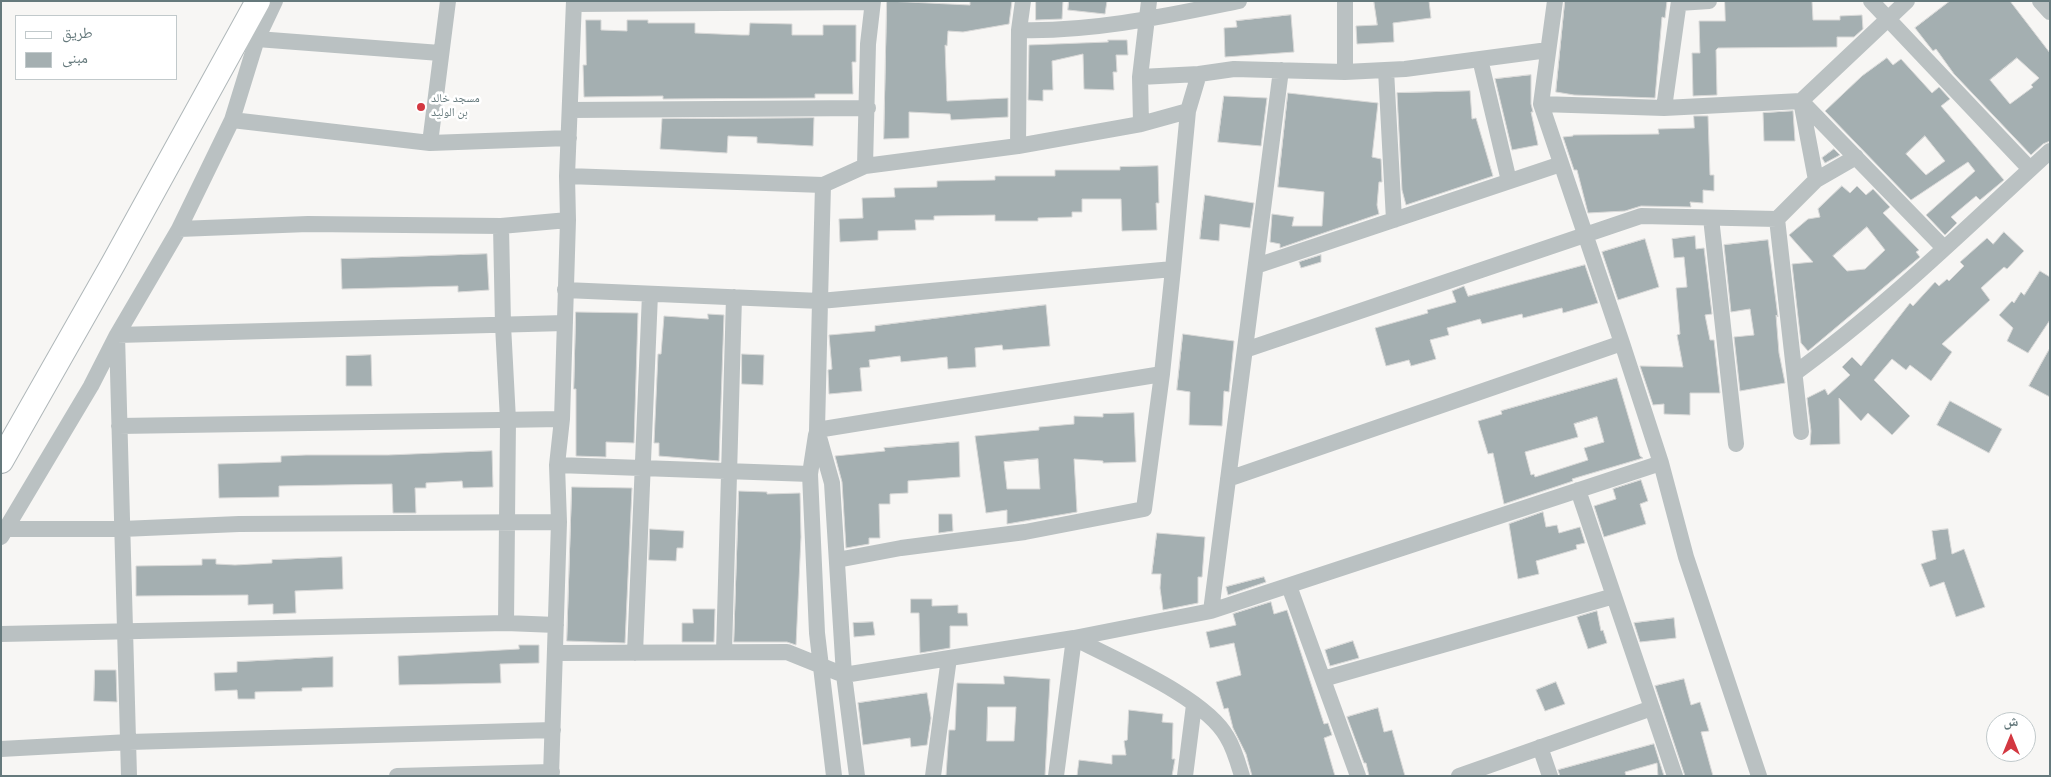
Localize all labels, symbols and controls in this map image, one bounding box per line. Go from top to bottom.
legend [15,15,178,80]
text: طريق [62,25,93,44]
text: مبنى [62,50,88,69]
place label: مسجد خالد بن الوليد [431,93,480,121]
marker: مسجد خالد بن الوليد [415,101,427,113]
north arrow [1986,712,2036,762]
text: ش [2004,714,2018,731]

